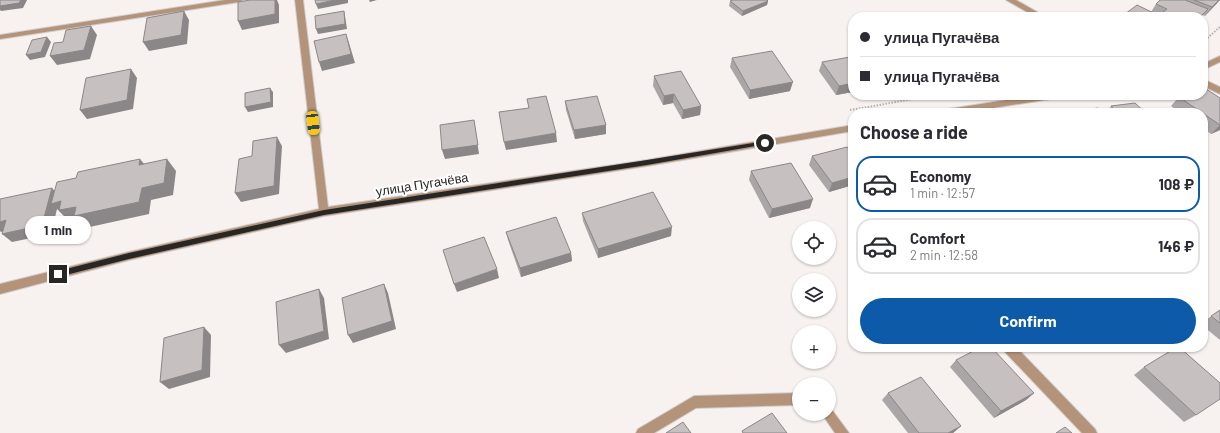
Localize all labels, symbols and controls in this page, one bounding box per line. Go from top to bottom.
text: улица Пугачёва [884,28,999,46]
text: улица Пугачёва [884,67,999,85]
car [306,110,320,136]
text: Choose a ride [860,121,968,143]
route start [756,134,774,152]
icon: car [862,166,898,202]
text: Economy [910,167,971,185]
street label: улица Пугачёва [375,169,470,199]
text: 108 ₽ [1159,175,1194,193]
text: 1 min · 12:57 [910,185,975,201]
callout: 1 min [25,216,91,244]
map controls [792,221,836,421]
button: locate [792,221,836,265]
text: 1 min [44,222,72,238]
icon: car [862,228,898,264]
text: Comfort [910,229,965,247]
text: 146 ₽ [1158,237,1194,255]
text: 2 min · 12:58 [910,247,978,263]
route end [49,265,67,283]
button: layers [792,273,836,317]
button: Confirm [860,298,1196,344]
button: + [792,325,836,369]
button: − [792,377,836,421]

